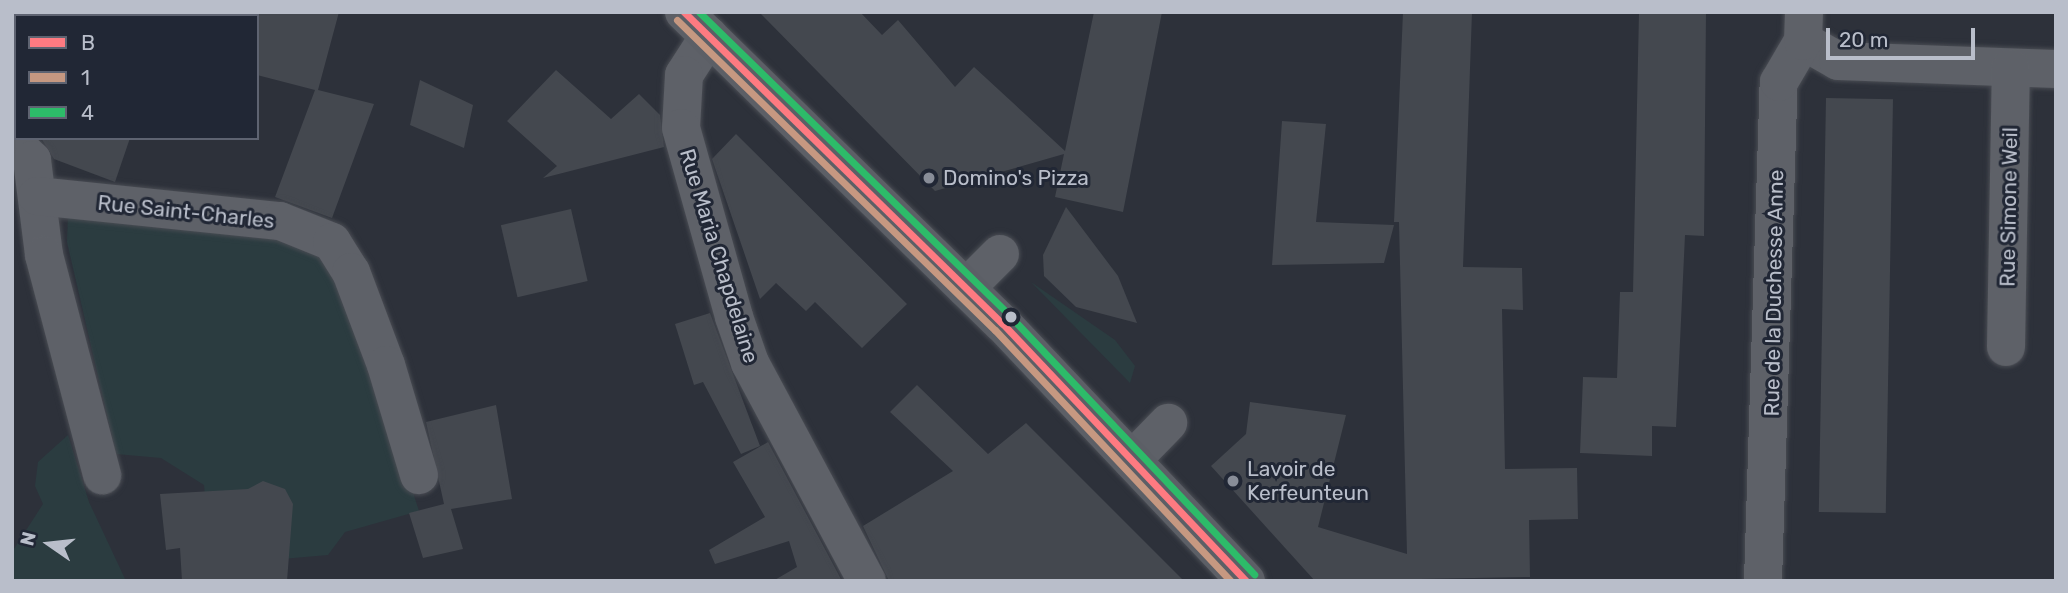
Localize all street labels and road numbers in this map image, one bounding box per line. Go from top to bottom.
street label: Rue Simone Weil [1995,127,2023,287]
street label: Rue Maria Chapdelaine [674,146,764,366]
street label: Rue de la Duchesse Anne [1759,169,1789,417]
street label: Rue Saint-Charles [96,190,276,234]

